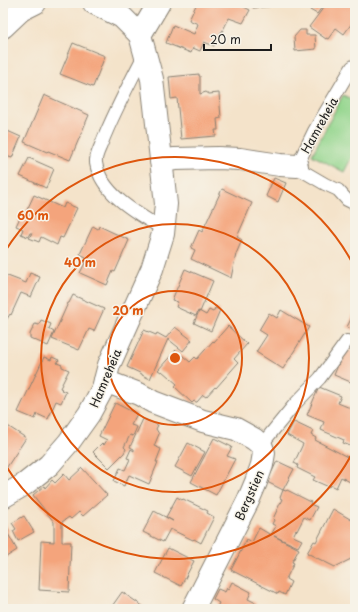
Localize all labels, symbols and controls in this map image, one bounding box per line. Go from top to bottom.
scale bar [204,26,271,52]
text: 20 m [210,30,241,48]
street label: Hamreheia [296,93,342,157]
text: 60 m [17,206,49,224]
text: 40 m [64,253,96,271]
text: 20 m [112,301,144,319]
street label: Hamreheia [85,345,126,410]
centre of rings [168,351,182,365]
street label: Bergstien [230,467,268,523]

